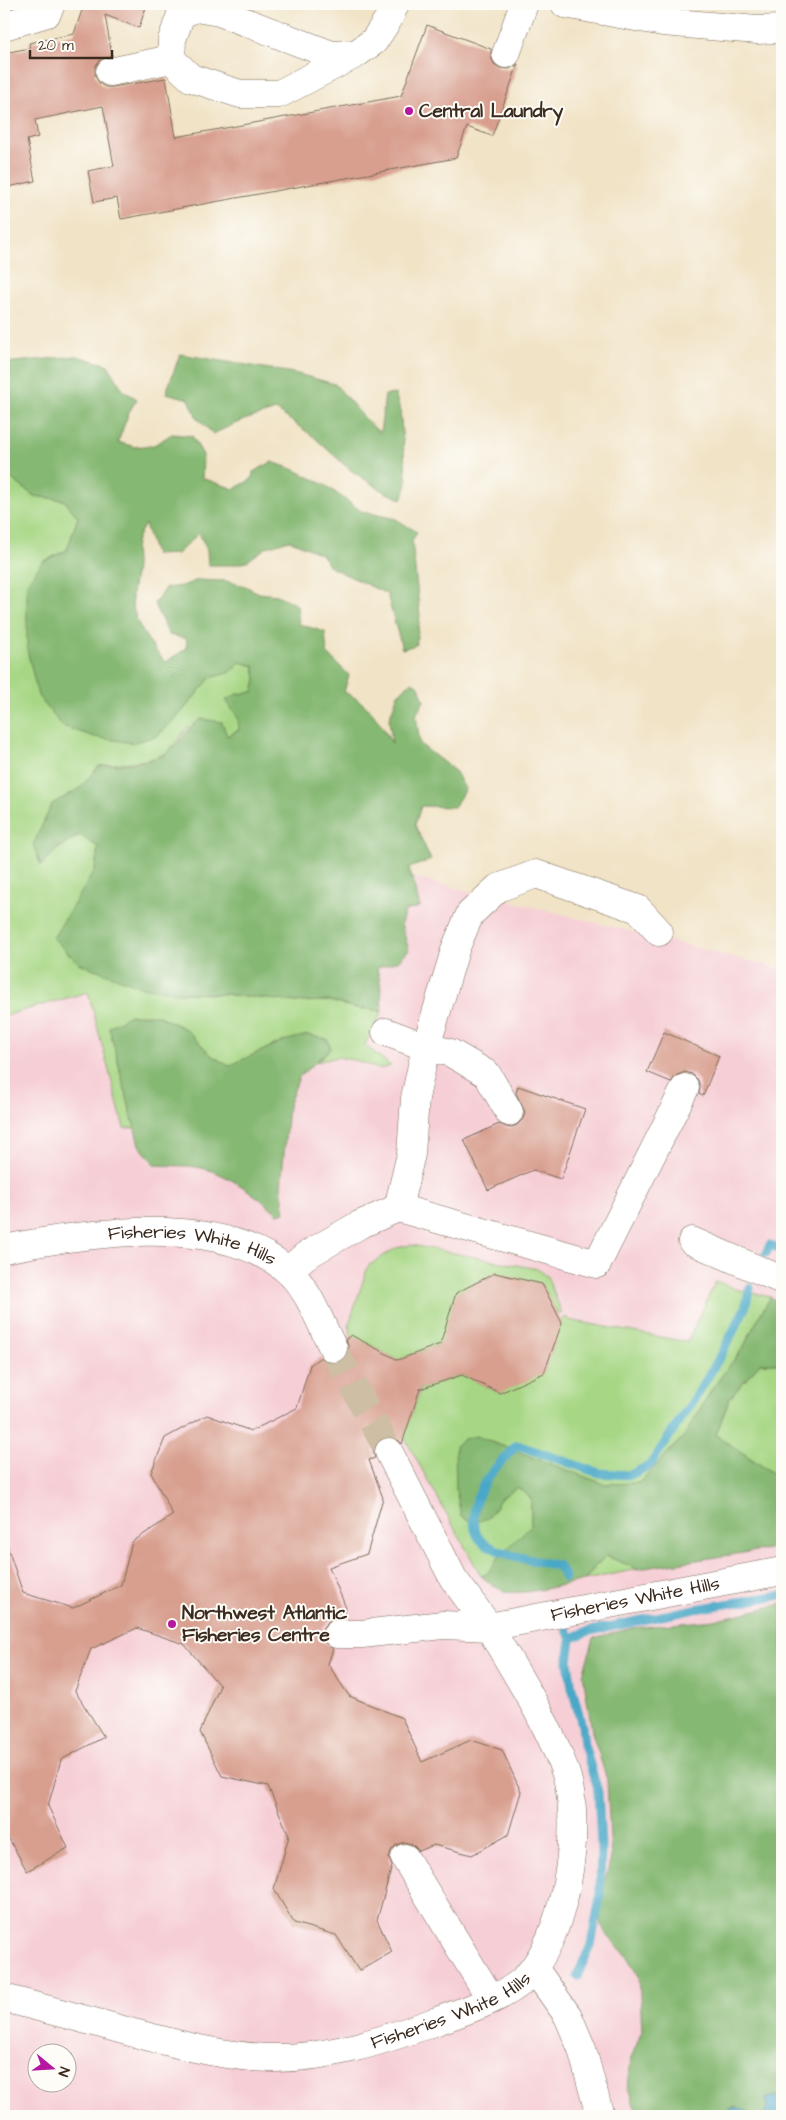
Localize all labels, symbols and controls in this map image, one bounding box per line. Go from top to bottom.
scale bar [30,28,112,60]
text: 20 m [38,35,74,56]
place label: Central Laundry [419,98,564,126]
marker: Central Laundry [403,105,415,117]
street label: Fisheries White Hills [107,1218,282,1272]
street label: Fisheries White Hills [548,1570,722,1628]
place label: Northwest Atlantic Fisheries Centre [182,1600,347,1649]
marker: Northwest Atlantic Fisheries Centre [166,1618,178,1630]
street label: Fisheries White Hills [368,1966,537,2056]
north arrow [28,2042,78,2092]
text: N [52,2064,74,2079]

